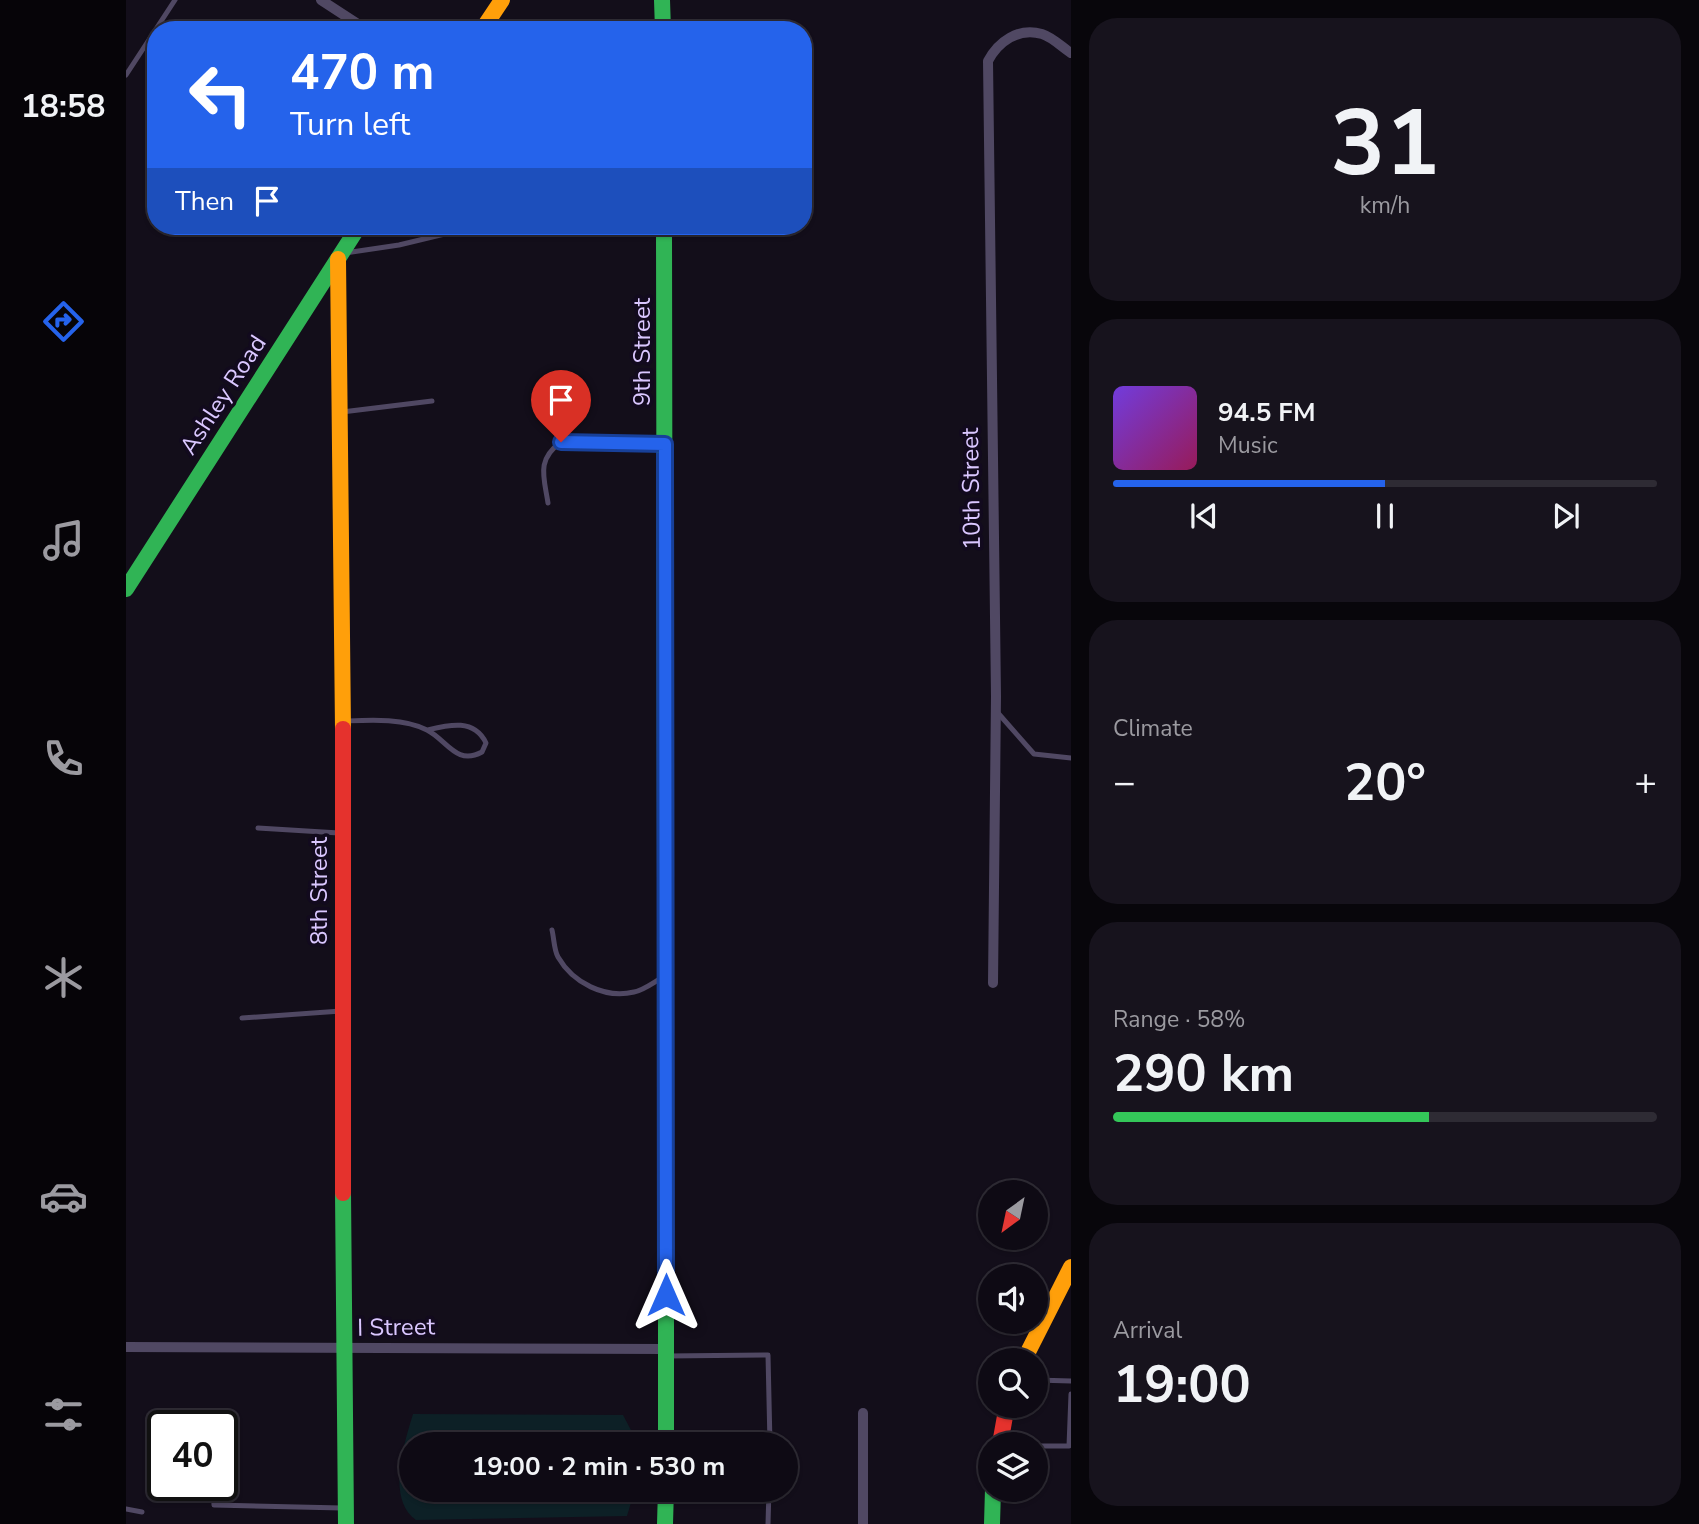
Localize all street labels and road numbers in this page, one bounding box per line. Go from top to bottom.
street label: 9th Street [626,297,658,406]
street label: Ashley Road [172,329,274,461]
street label: 10th Street [954,427,988,551]
street label: 8th Street [303,836,335,945]
street label: I Street [357,1310,436,1344]

